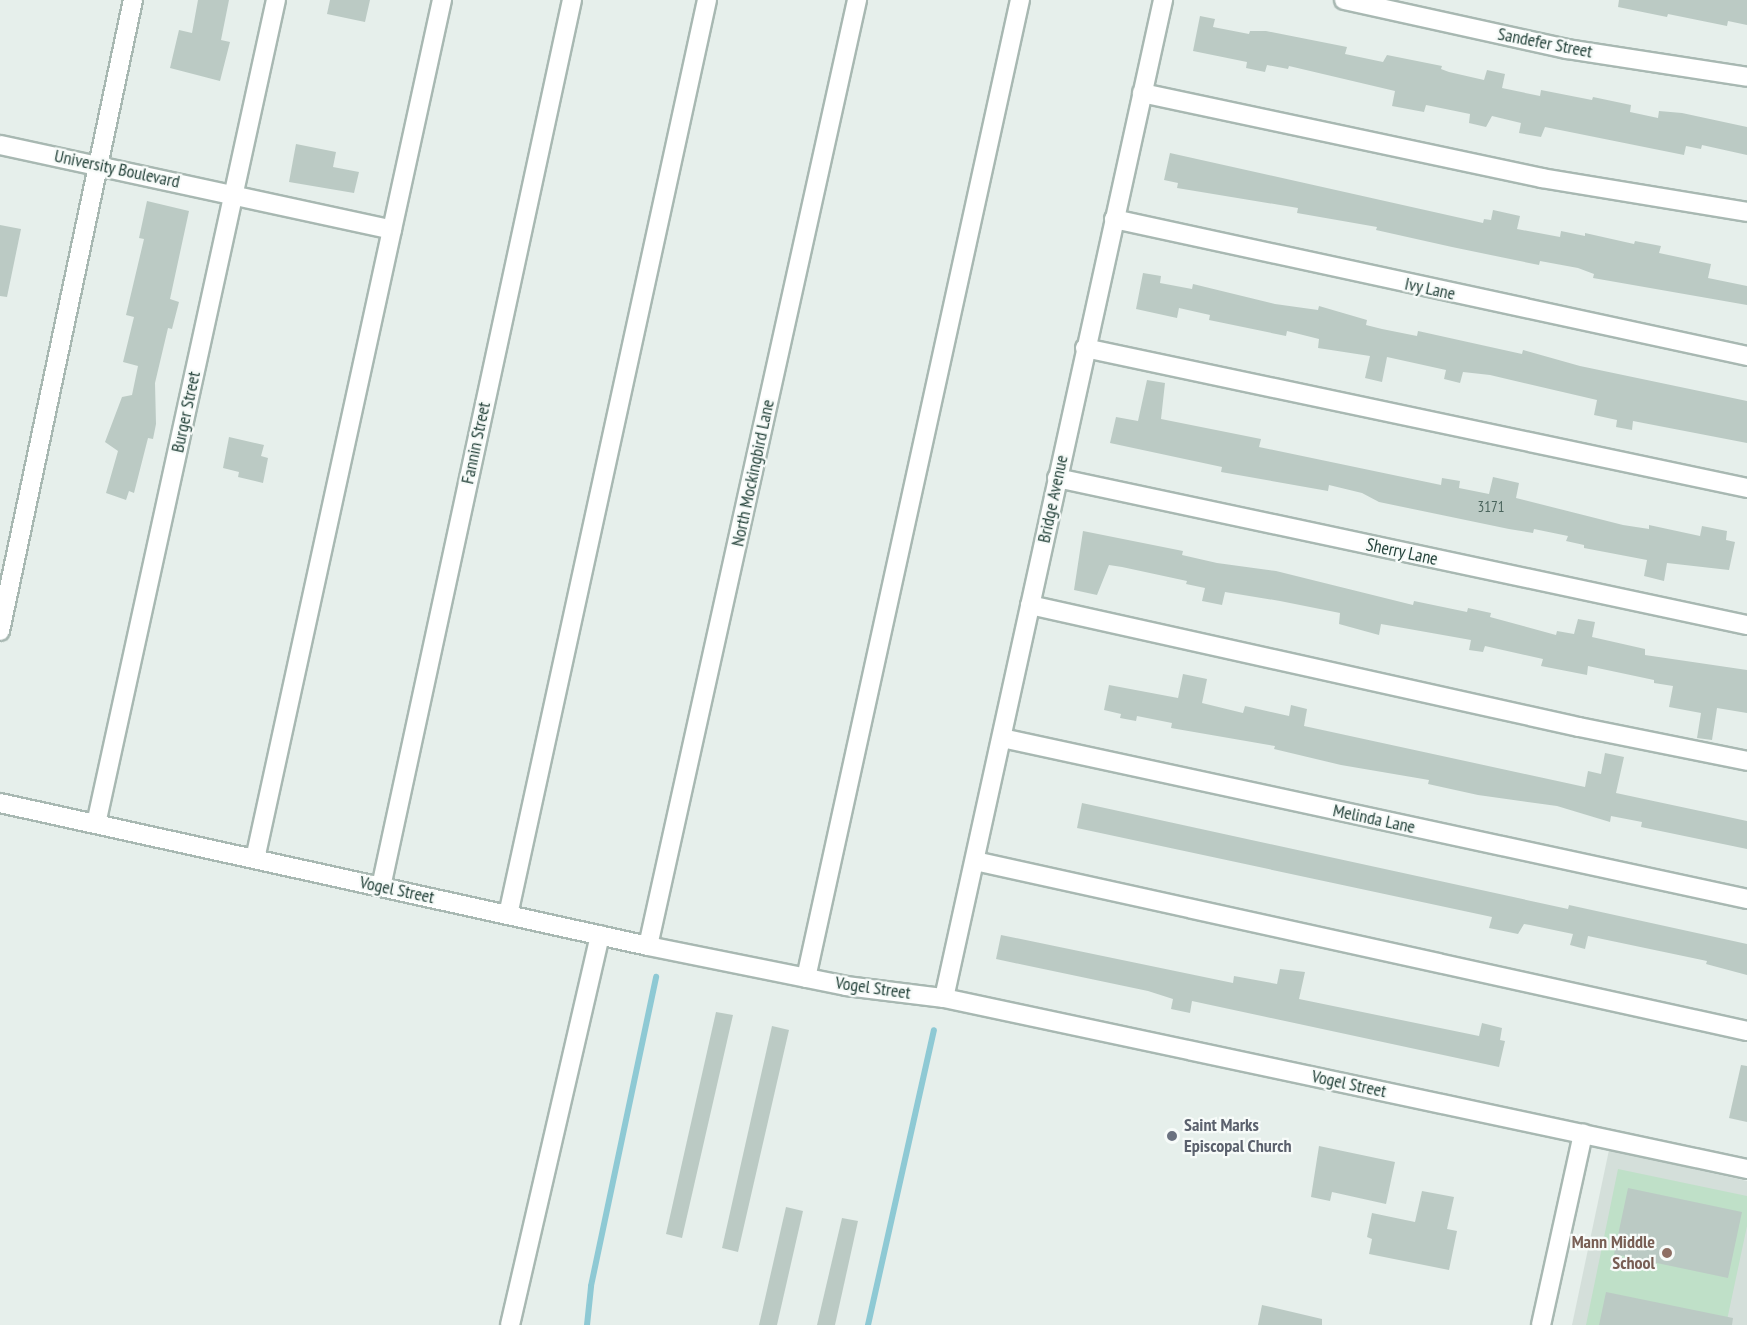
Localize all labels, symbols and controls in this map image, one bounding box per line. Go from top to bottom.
street label: Sandefer Street [1496,23,1594,63]
street label: University Boulevard [52,145,182,193]
street label: Ivy Lane [1402,273,1458,305]
street label: Burger Street [167,369,205,455]
street label: North Mockingbird Lane [727,398,779,548]
street label: Fannin Street [457,400,495,486]
street label: Bridge Avenue [1033,453,1073,545]
house number: 3171 [1478,498,1504,516]
street label: Sherry Lane [1364,534,1440,570]
street label: Melinda Lane [1331,800,1417,838]
street label: Vogel Street [358,872,436,908]
street label: Vogel Street [834,972,912,1004]
street label: Vogel Street [1310,1066,1388,1102]
place label: Saint Marks Episcopal Church [1184,1115,1292,1158]
marker: Saint Marks Episcopal Church [1165,1129,1179,1143]
place label: Mann Middle School [1572,1232,1655,1274]
marker: Mann Middle School [1660,1246,1674,1260]

